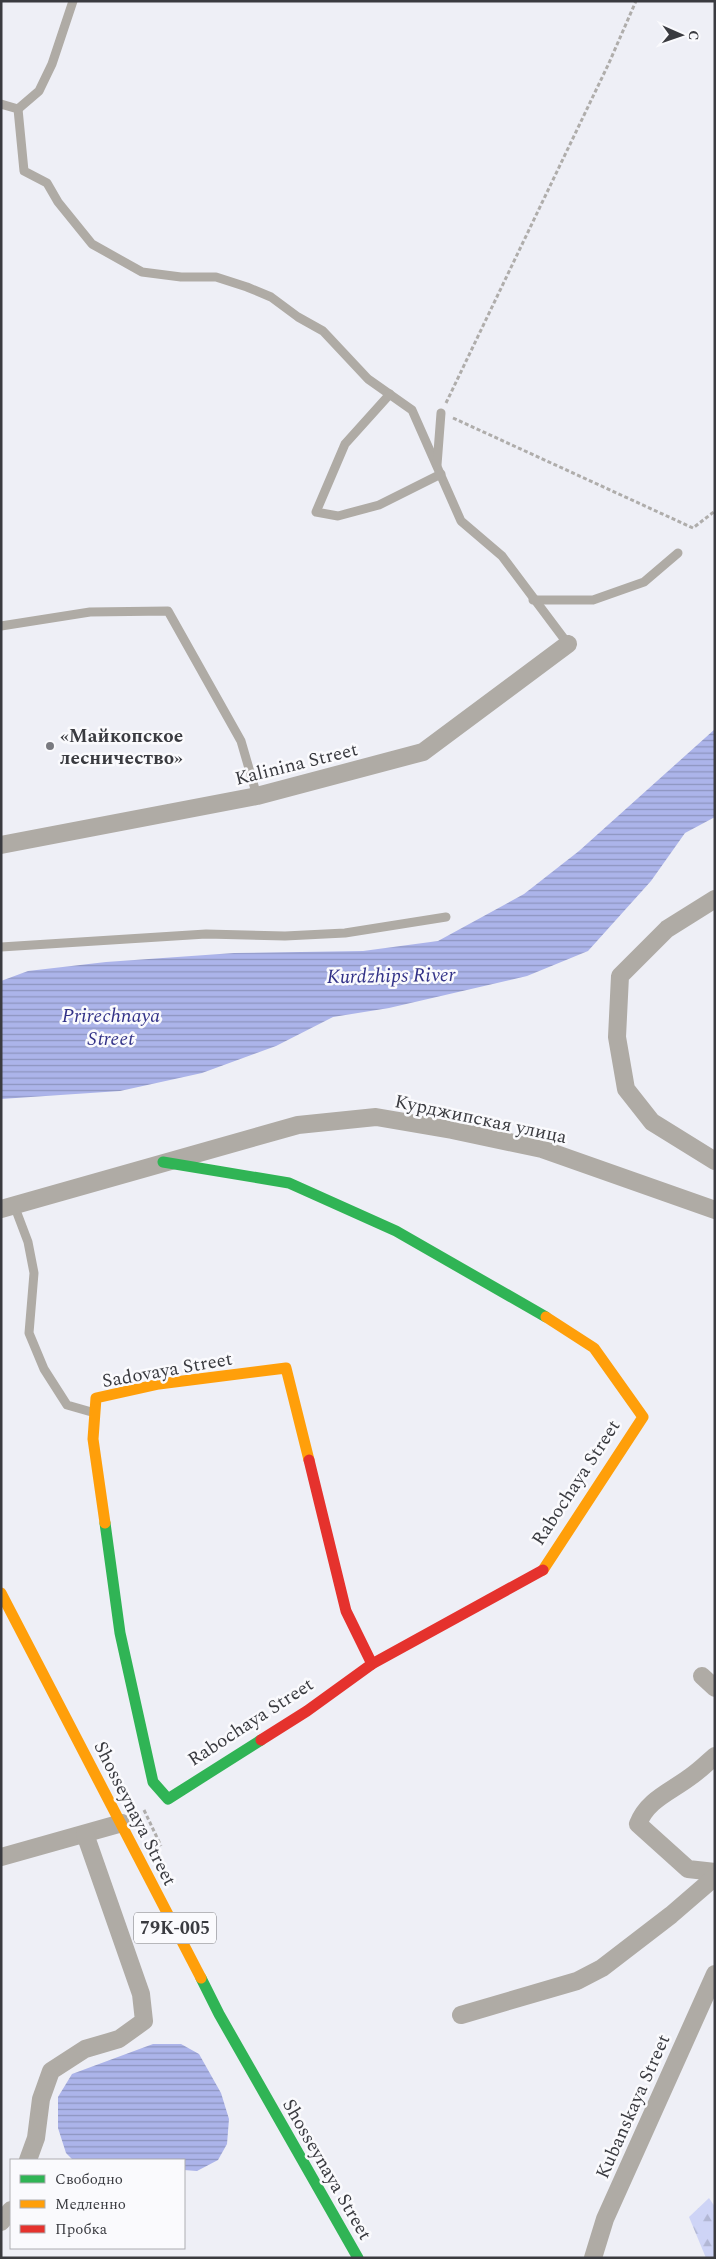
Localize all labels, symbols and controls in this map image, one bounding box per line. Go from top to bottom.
north arrow [656,10,706,60]
text: С [683,30,704,41]
place label: «Майкопское лесничество» [60,722,183,773]
street label: Kalinina Street [232,735,361,794]
marker: «Майкопское лесничество» [44,740,56,752]
water label: Kurdzhips River [326,960,457,992]
water label: Prirechnaya Street [62,1001,160,1054]
street label: Курджипская улица [392,1087,570,1152]
street label: Sadovaya Street [100,1345,235,1396]
street label: Rabochaya Street [525,1414,628,1552]
street label: Rabochaya Street [182,1670,320,1774]
street label: Shosseynaya Street [86,1736,184,1891]
road number: 79К-005 [134,1912,216,1944]
street label: Kubanskaya Street [588,2029,678,2184]
street label: Shosseynaya Street [274,2094,379,2246]
legend [10,2159,185,2249]
text: Свободно [55,2168,123,2191]
text: Медленно [55,2193,126,2216]
text: Пробка [55,2218,108,2241]

